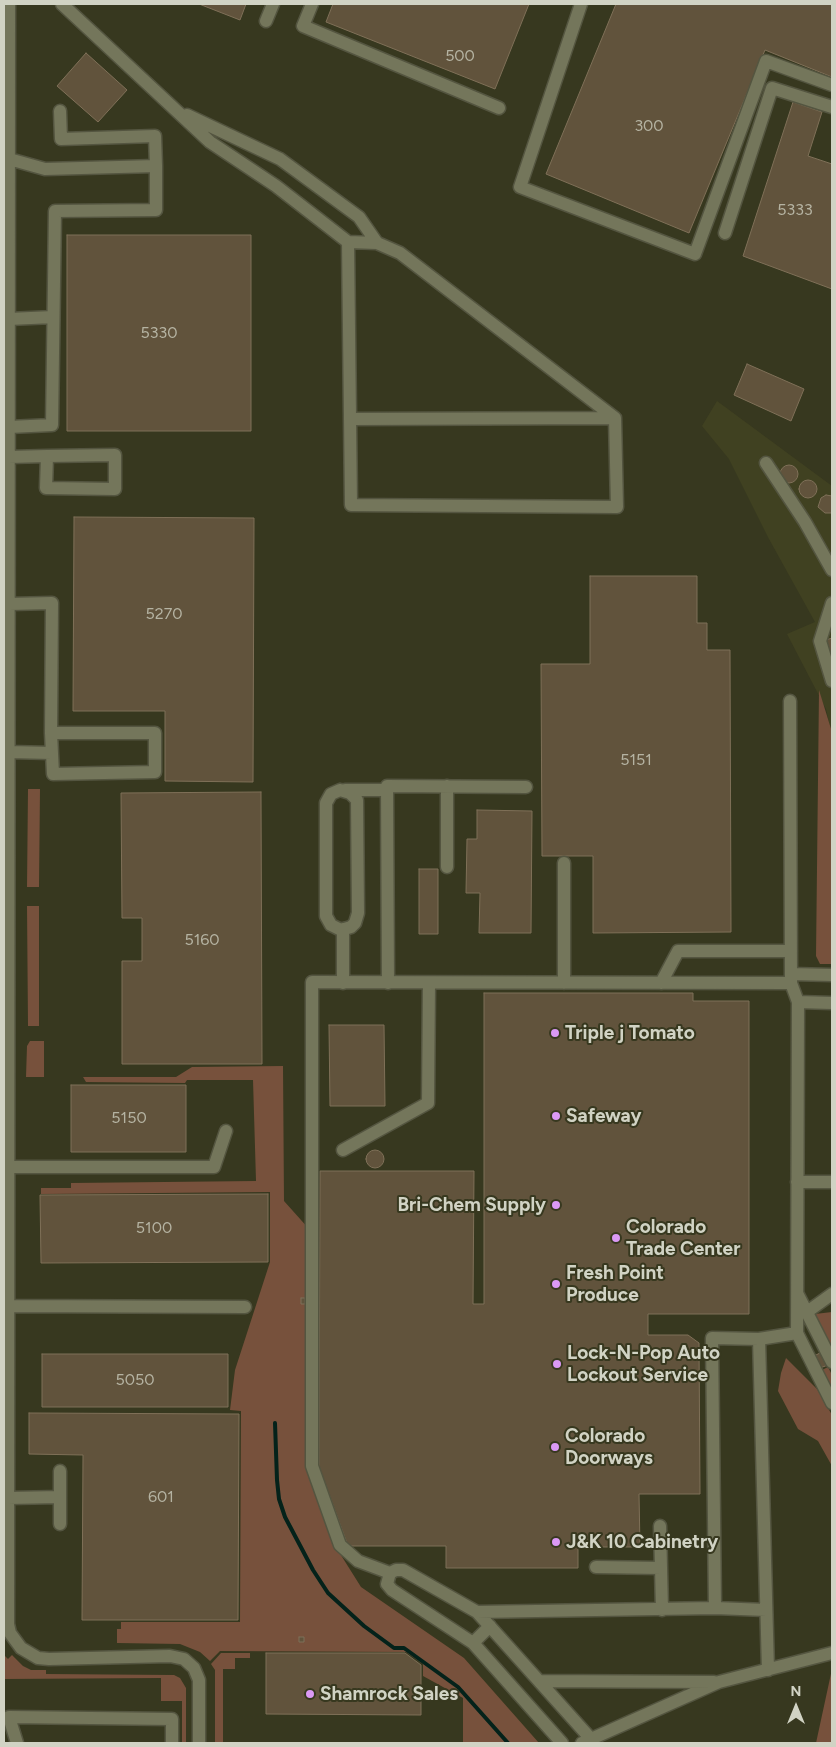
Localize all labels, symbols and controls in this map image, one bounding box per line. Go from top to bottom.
house number: 500 [445,46,475,66]
house number: 300 [634,116,664,136]
house number: 5333 [777,200,813,220]
house number: 5330 [141,323,177,343]
house number: 5270 [146,604,182,624]
house number: 5151 [620,750,652,770]
house number: 5160 [184,930,220,950]
place label: Triple j Tomato [565,1022,695,1044]
marker: Triple j Tomato [549,1027,561,1039]
place label: Safeway [566,1105,641,1127]
house number: 5150 [111,1108,147,1128]
marker: Safeway [550,1110,562,1122]
place label: Bri-Chem Supply [397,1194,546,1216]
marker: Bri-Chem Supply [550,1199,562,1211]
place label: Colorado Trade Center [626,1216,740,1260]
house number: 5100 [136,1218,172,1238]
marker: Colorado Trade Center [610,1232,622,1244]
place label: Fresh Point Produce [566,1262,664,1306]
marker: Fresh Point Produce [550,1278,562,1290]
place label: Lock-N-Pop Auto Lockout Service [567,1342,720,1386]
marker: Lock-N-Pop Auto Lockout Service [551,1358,563,1370]
house number: 5050 [116,1370,154,1390]
place label: Colorado Doorways [565,1425,653,1469]
marker: Colorado Doorways [549,1441,561,1453]
house number: 601 [148,1487,174,1507]
place label: J&K 10 Cabinetry [566,1531,718,1553]
marker: J&K 10 Cabinetry [550,1536,562,1548]
north arrow [771,1682,821,1732]
place label: Shamrock Sales [320,1683,458,1705]
text: N [791,1683,801,1700]
marker: Shamrock Sales [304,1688,316,1700]

